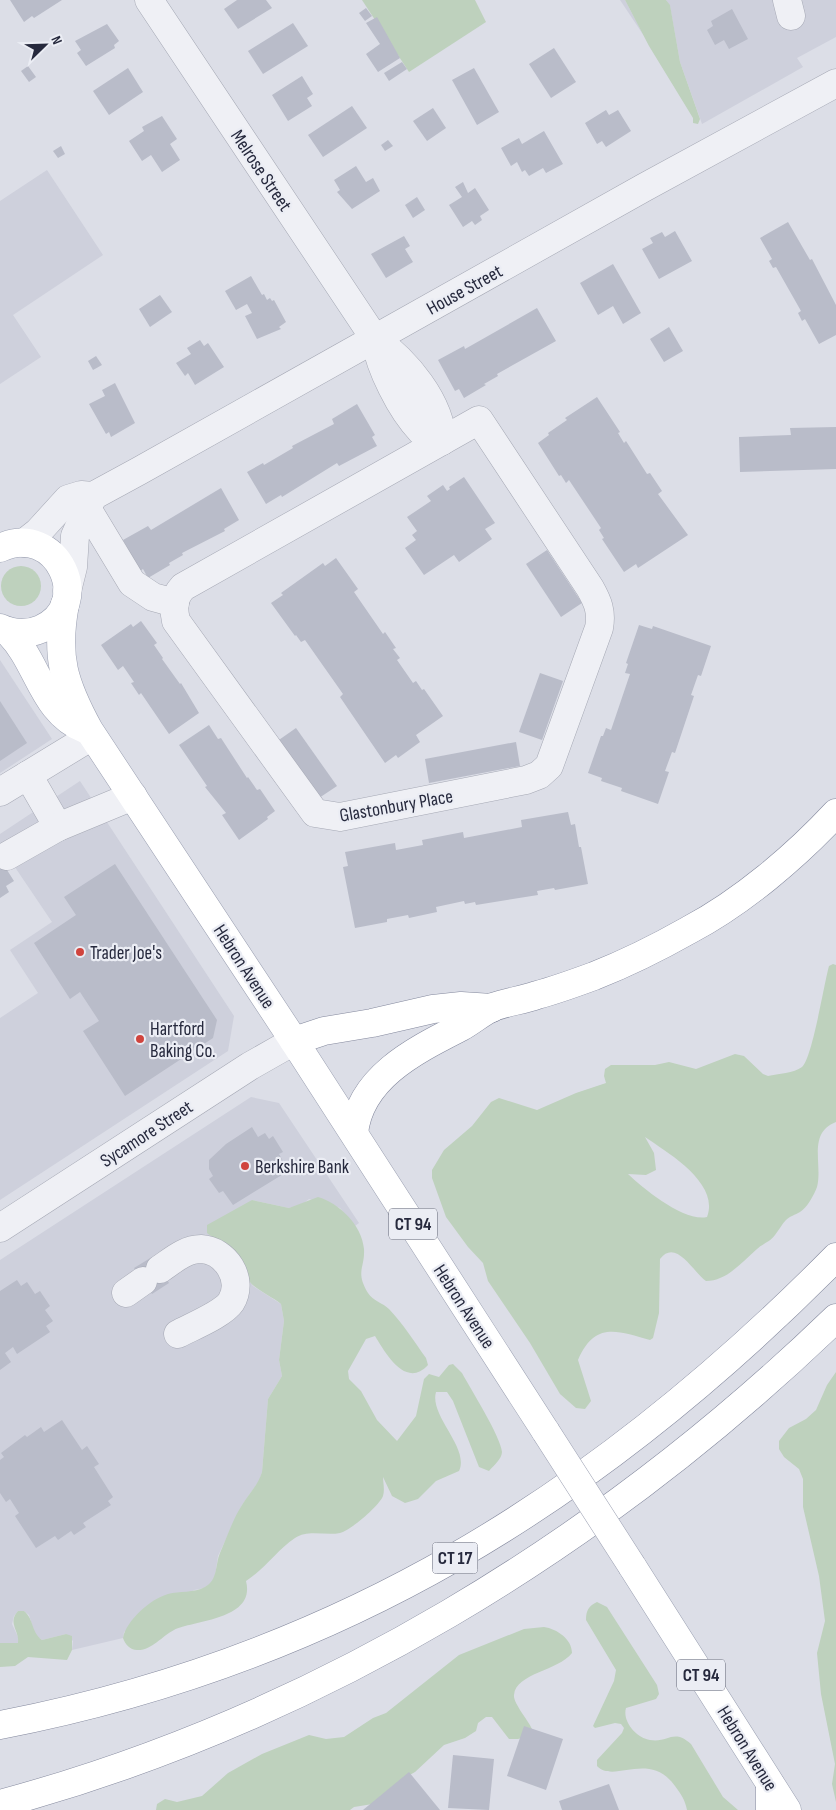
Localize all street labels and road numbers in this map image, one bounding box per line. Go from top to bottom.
street label: Melrose Street [225,126,296,216]
street label: House Street [423,260,507,321]
street label: Glastonbury Place [338,785,455,828]
street label: Hebron Avenue [208,920,279,1013]
street label: Sycamore Street [96,1096,198,1173]
road number: CT 94 [389,1208,437,1240]
street label: Hebron Avenue [428,1260,499,1353]
road number: CT 17 [432,1542,478,1574]
road number: CT 94 [677,1660,725,1690]
street label: Hebron Avenue [712,1702,782,1796]

